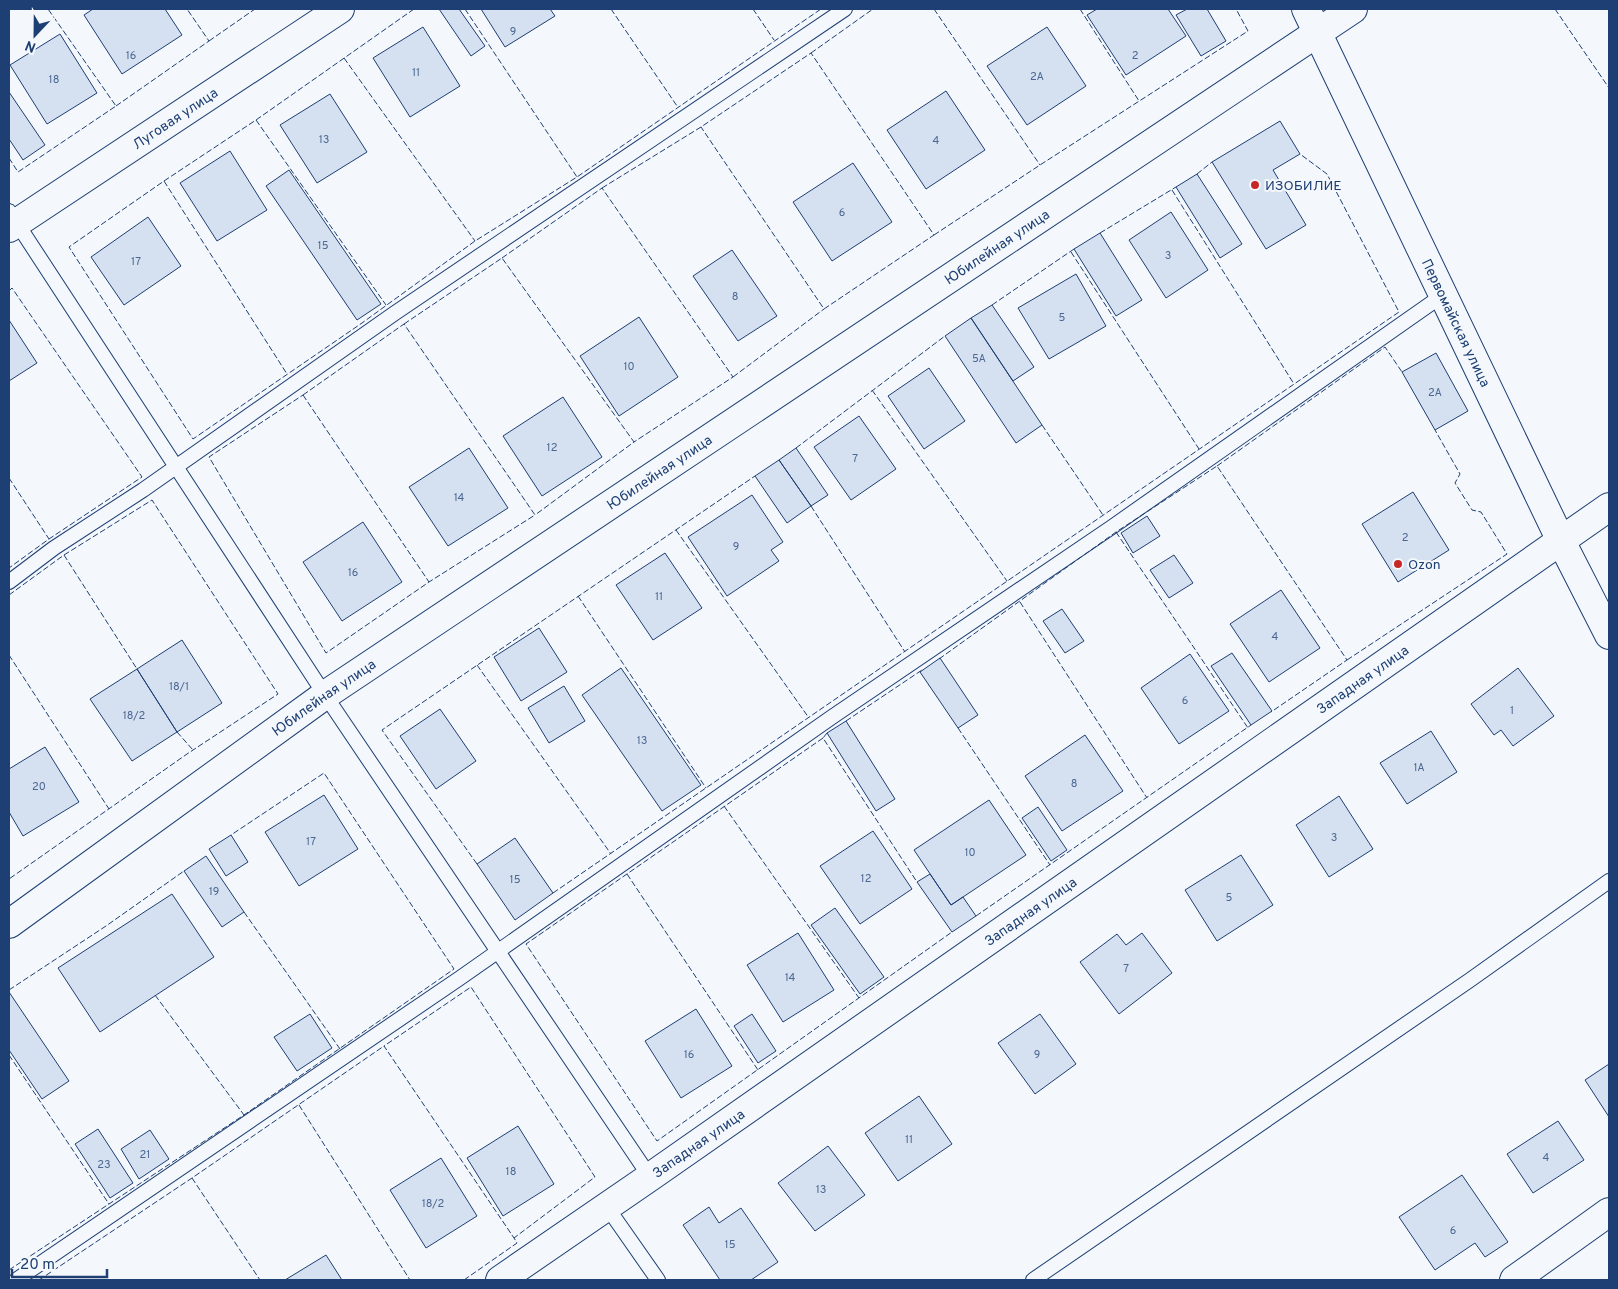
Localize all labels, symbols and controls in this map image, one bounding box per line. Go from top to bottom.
north arrow [10,10,60,60]
house number: 9 [510,25,516,39]
text: N [23,36,39,55]
house number: 16 [126,49,136,63]
house number: 2 [1132,49,1138,63]
house number: 11 [412,66,420,80]
house number: 2А [1030,70,1044,84]
house number: 18 [49,73,59,87]
street label: Луговая улица [130,85,222,154]
house number: 13 [319,133,329,147]
house number: 4 [933,134,940,148]
place label: ИЗОБИЛИЕ [1265,178,1342,195]
marker: ИЗОБИЛИЕ [1249,179,1261,191]
house number: 6 [839,206,845,220]
street label: Юбилейная улица [942,207,1054,289]
house number: 15 [318,239,329,253]
house number: 3 [1165,249,1171,263]
house number: 17 [131,255,141,269]
street label: Первомайская улица [1417,257,1493,390]
house number: 8 [732,290,738,304]
house number: 5 [1059,311,1066,325]
house number: 5А [972,352,986,366]
house number: 10 [623,360,635,374]
house number: 2А [1428,386,1442,400]
street label: Юбилейная улица [604,432,716,514]
house number: 12 [547,441,557,455]
house number: 7 [852,452,858,466]
house number: 14 [454,491,465,505]
house number: 2 [1402,531,1408,545]
house number: 9 [733,540,739,554]
place label: Ozon [1408,557,1441,574]
marker: Ozon [1392,558,1404,570]
house number: 16 [348,566,358,580]
house number: 11 [655,590,663,604]
house number: 4 [1272,630,1279,644]
street label: Западная улица [1314,642,1413,719]
street label: Юбилейная улица [269,656,380,740]
house number: 18/1 [169,680,189,694]
house number: 6 [1182,694,1188,708]
house number: 1 [1510,704,1514,718]
house number: 18/2 [123,709,145,723]
house number: 13 [637,734,647,748]
house number: 1А [1413,761,1425,775]
house number: 8 [1071,777,1077,791]
house number: 20 [32,780,46,794]
house number: 3 [1331,831,1337,845]
house number: 17 [306,835,316,849]
house number: 10 [964,846,976,860]
house number: 12 [861,872,871,886]
house number: 15 [510,873,521,887]
street label: Западная улица [982,874,1081,951]
house number: 19 [209,885,219,899]
house number: 5 [1226,891,1233,905]
house number: 7 [1123,962,1129,976]
house number: 14 [785,971,796,985]
house number: 16 [684,1048,694,1062]
house number: 9 [1034,1048,1040,1062]
street label: Западная улица [650,1106,749,1183]
house number: 11 [905,1133,913,1147]
house number: 21 [140,1148,150,1162]
house number: 4 [1543,1151,1550,1165]
house number: 23 [97,1158,111,1172]
house number: 18 [506,1165,516,1179]
house number: 13 [816,1183,826,1197]
house number: 18/2 [422,1197,444,1211]
house number: 6 [1450,1224,1456,1238]
house number: 15 [725,1238,736,1252]
scale bar [12,1246,108,1278]
text: 20 m [20,1256,55,1275]

